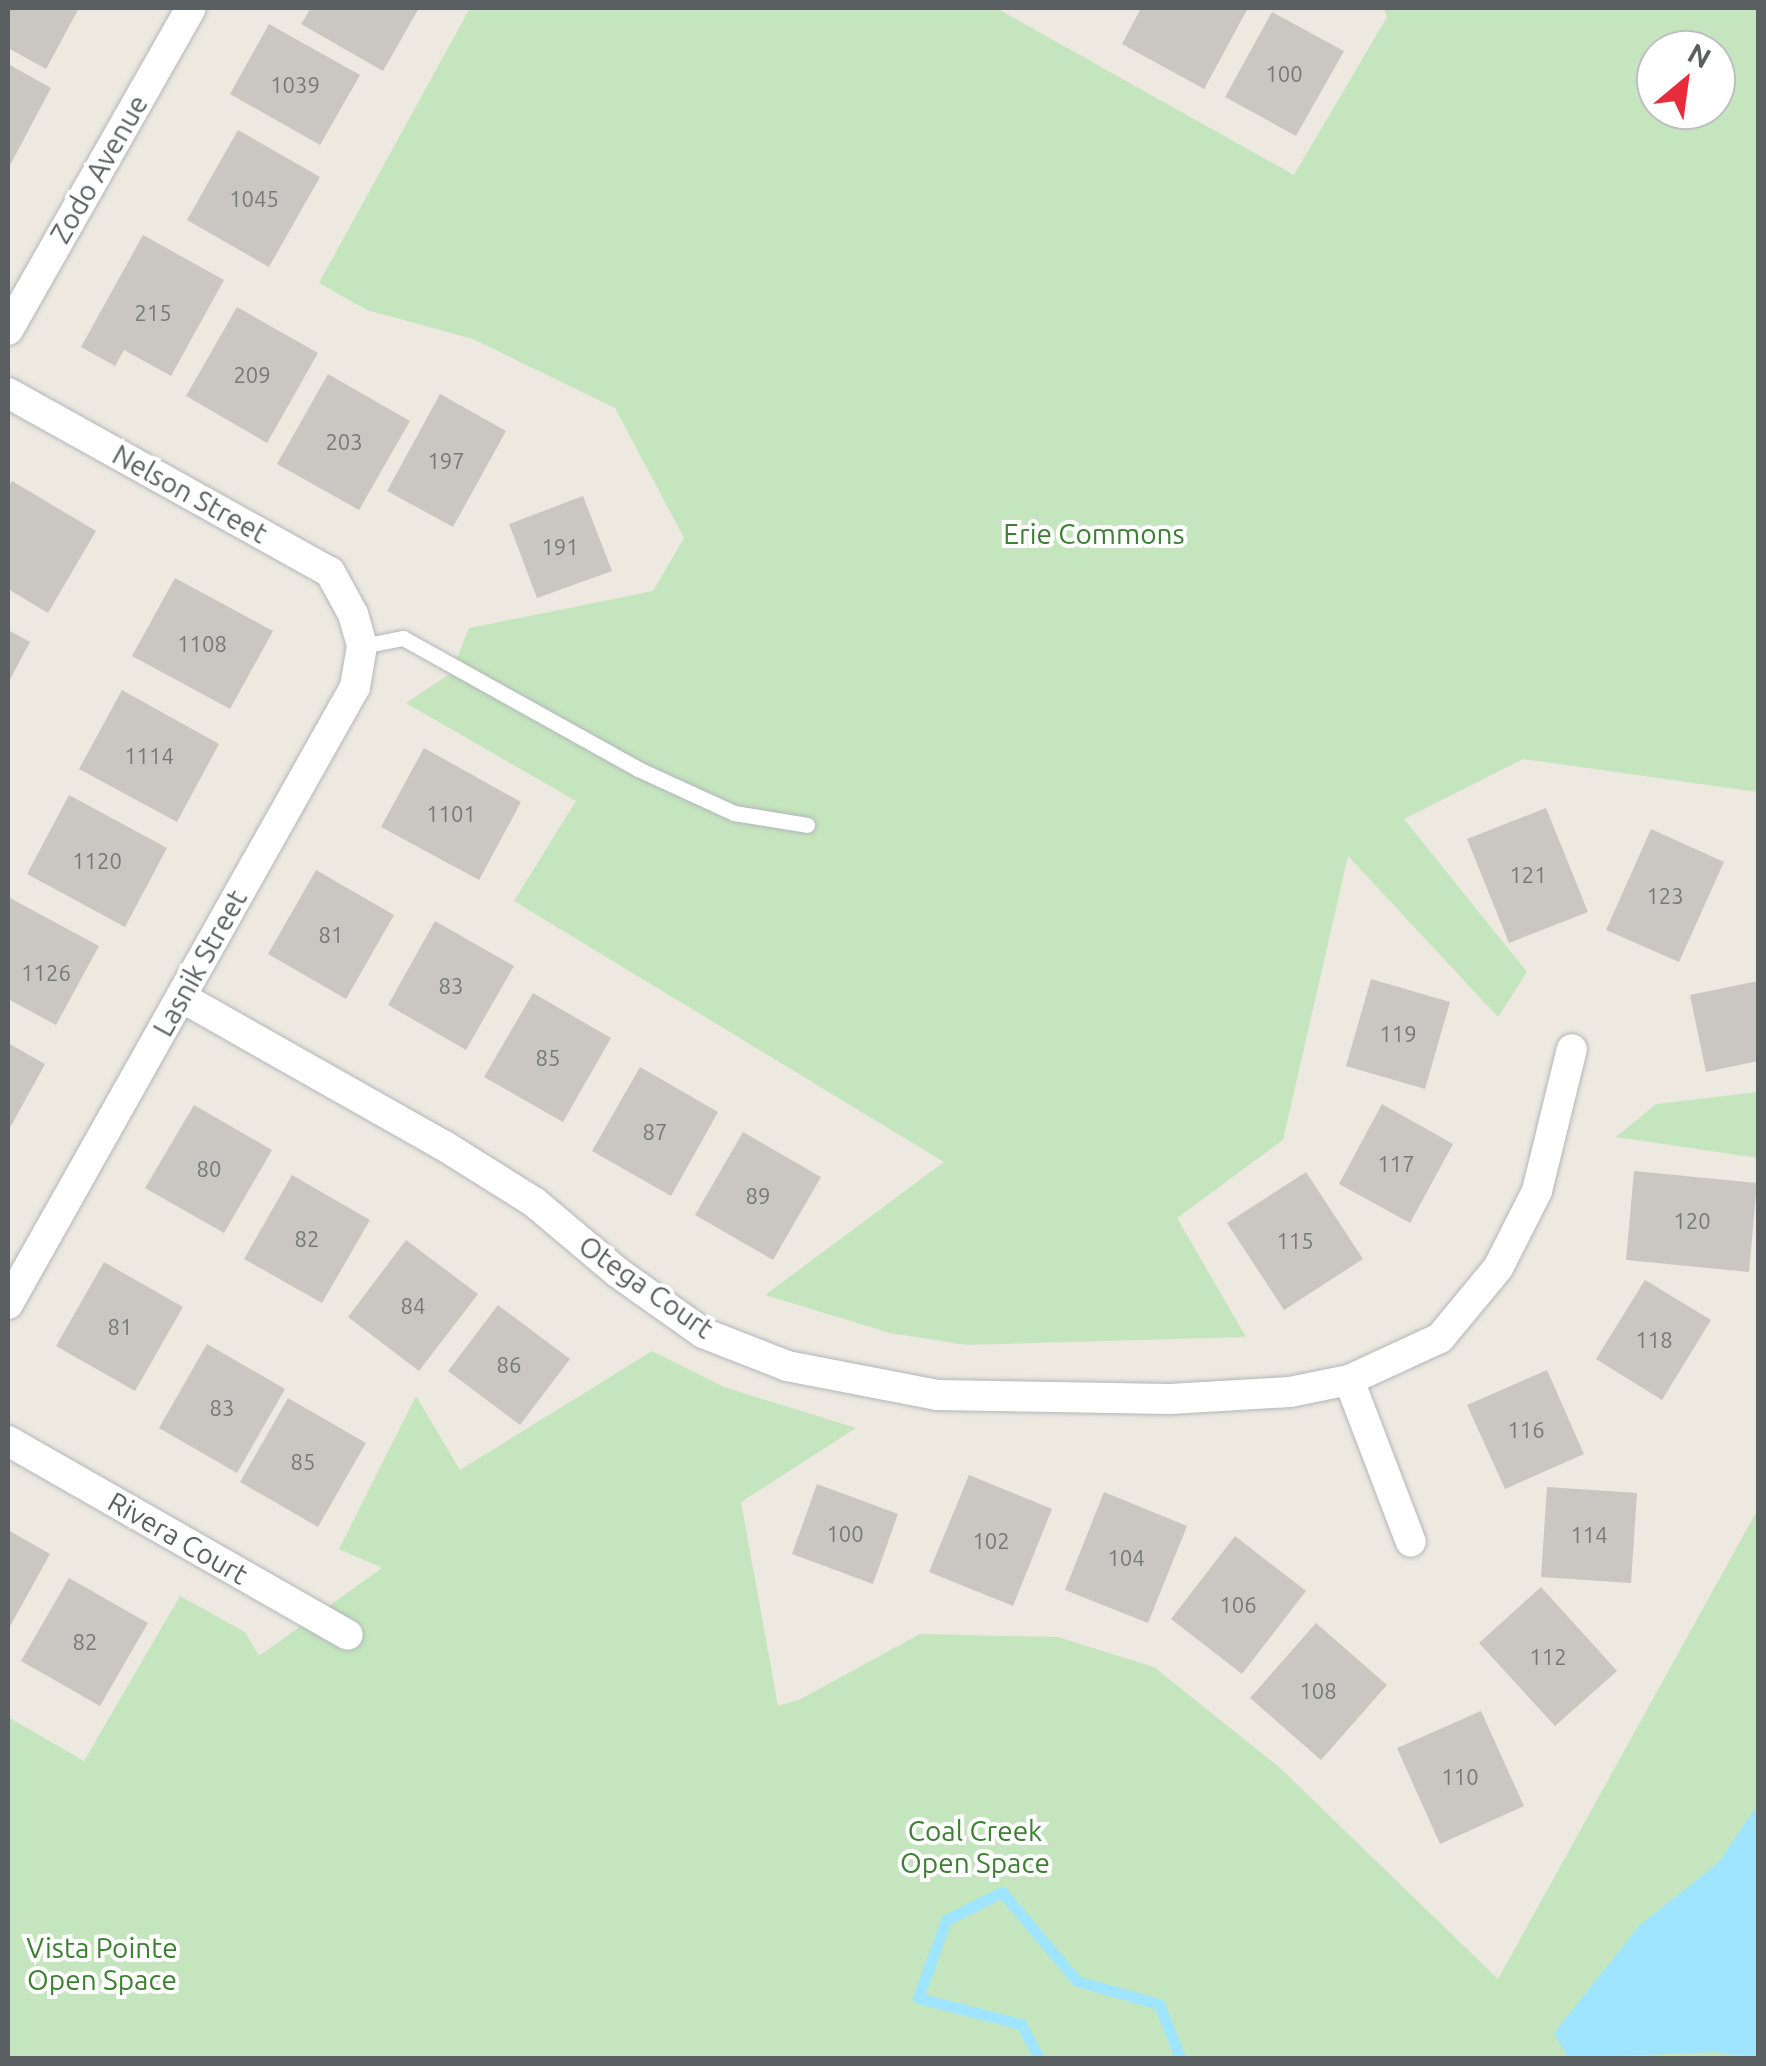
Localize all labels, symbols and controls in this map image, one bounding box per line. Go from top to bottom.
north arrow [1636,30,1736,130]
text: N [1683,36,1716,74]
house number: 100 [1265,61,1303,87]
house number: 1039 [270,72,320,98]
street label: Zodo Avenue [43,89,155,249]
house number: 1045 [229,186,279,212]
house number: 215 [134,300,172,326]
house number: 209 [233,362,271,388]
house number: 203 [325,429,363,455]
street label: Nelson Street [107,438,273,550]
house number: 197 [427,448,465,474]
park label: Erie Commons [1003,517,1185,551]
house number: 191 [541,534,579,560]
house number: 1108 [177,631,227,657]
house number: 1114 [124,743,174,769]
house number: 1101 [426,801,476,827]
house number: 1120 [72,848,122,874]
house number: 121 [1509,862,1547,888]
house number: 123 [1646,883,1684,909]
street label: Lasnik Street [146,884,254,1042]
house number: 81 [319,922,343,948]
house number: 1126 [21,960,71,986]
house number: 83 [439,973,463,999]
house number: 119 [1379,1021,1417,1047]
house number: 85 [536,1045,560,1071]
house number: 87 [643,1119,667,1145]
house number: 117 [1377,1151,1415,1177]
house number: 80 [197,1156,221,1182]
house number: 89 [746,1183,770,1209]
house number: 120 [1673,1208,1711,1234]
house number: 82 [295,1226,319,1252]
street label: Otega Court [572,1228,720,1346]
house number: 115 [1276,1228,1314,1254]
house number: 84 [401,1293,425,1319]
house number: 81 [108,1314,132,1340]
house number: 118 [1635,1327,1673,1353]
house number: 86 [497,1352,521,1378]
house number: 83 [210,1395,234,1421]
house number: 116 [1507,1417,1545,1443]
house number: 85 [291,1449,315,1475]
street label: Rivera Court [102,1485,254,1591]
house number: 100 [826,1521,864,1547]
house number: 114 [1570,1522,1608,1548]
house number: 102 [972,1528,1010,1554]
house number: 104 [1107,1545,1145,1571]
house number: 106 [1219,1592,1257,1618]
house number: 82 [73,1629,97,1655]
house number: 112 [1529,1644,1567,1670]
house number: 108 [1299,1678,1337,1704]
house number: 110 [1441,1764,1479,1790]
park label: Coal Creek Open Space [900,1814,1050,1880]
park label: Vista Pointe Open Space [26,1931,178,1997]

